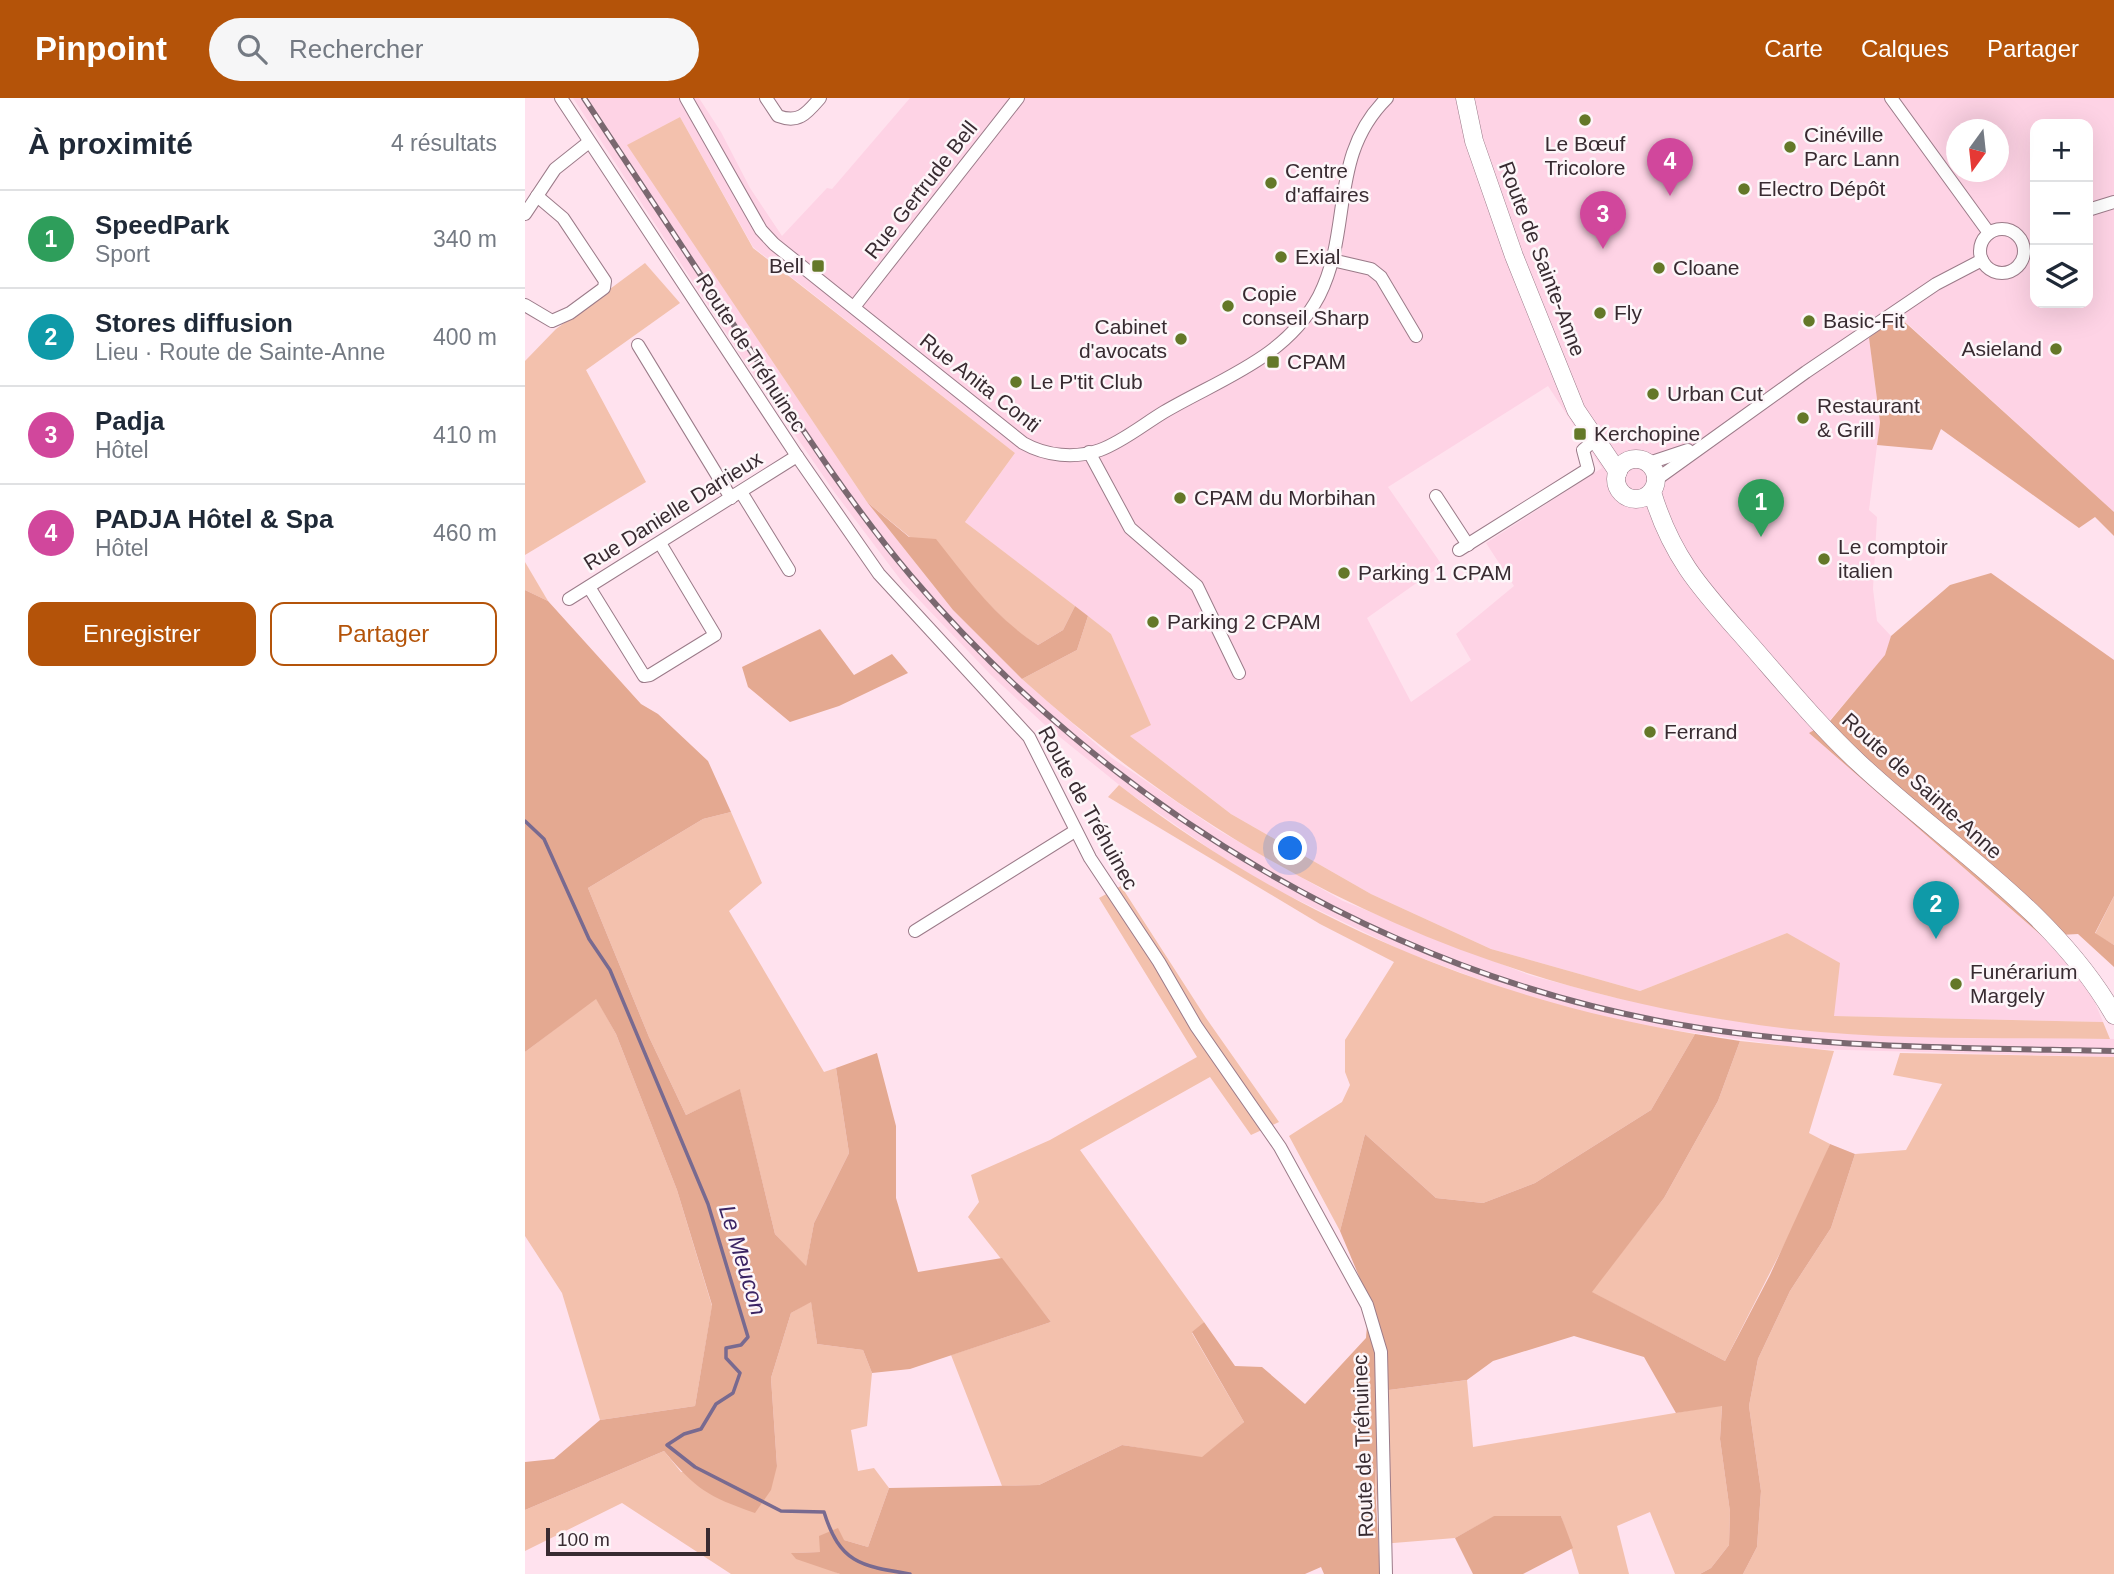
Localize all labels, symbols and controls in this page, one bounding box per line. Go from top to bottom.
search box [209,18,699,81]
text: Pinpoint [35,30,167,67]
icon: search [233,30,271,68]
text: Rechercher [289,34,423,64]
text: Carte [1764,35,1823,62]
text: Calques [1861,35,1949,62]
text: Partager [1987,35,2079,62]
marker: Le Bœuf Tricolore [1577,112,1593,128]
street label: Rue Gertrude Bell [860,116,981,263]
north arrow [1946,119,2009,182]
map controls [2030,119,2093,308]
button: + [2030,119,2093,182]
place label: Cinéville Parc Lann [1804,123,1900,170]
text: À proximité [28,127,193,160]
text: 4 résultats [391,130,497,156]
place label: Le Bœuf Tricolore [1545,132,1625,179]
pin: 4 [1647,138,1693,196]
marker: Cinéville Parc Lann [1782,139,1798,155]
street label: Route de Sainte-Anne [1495,158,1590,359]
place label: Centre d'affaires [1285,159,1369,206]
marker: Centre d'affaires [1263,175,1279,191]
place label: Electro Dépôt [1758,177,1885,200]
marker: Electro Dépôt [1736,181,1752,197]
button: − [2030,182,2093,245]
pin: 3 [1580,191,1626,249]
text: SpeedPark [95,210,229,240]
text: 1 [45,226,57,252]
text: 340 m [433,226,497,252]
text: Sport [95,241,150,267]
place label: Exial [1295,245,1341,268]
button: layers [2030,245,2093,308]
marker: Exial [1273,249,1289,265]
place label: Bell [769,254,804,277]
place label: Cloane [1673,256,1740,279]
marker: Bell [810,258,826,274]
marker: Cloane [1651,260,1667,276]
street label: Route de Tréhuinec [692,270,811,436]
place label: Copie conseil Sharp [1242,282,1369,329]
marker: Copie conseil Sharp [1220,298,1236,314]
place label: Fly [1614,301,1642,324]
marker: Fly [1592,305,1608,321]
text: Stores diffusion [95,308,293,338]
place label: Basic-Fit [1823,309,1905,332]
marker: Basic-Fit [1801,313,1817,329]
place label: Cabinet d'avocats [1079,315,1167,362]
text: 2 [45,324,57,350]
text: 400 m [433,324,497,350]
street label: Rue Anita Conti [916,329,1045,437]
marker: Cabinet d'avocats [1173,331,1189,347]
place label: Asieland [1961,337,2042,360]
text: Lieu · Route de Sainte-Anne [95,339,385,365]
marker: Asieland [2048,341,2064,357]
place label: CPAM [1287,350,1346,373]
marker: CPAM [1265,354,1281,370]
place label: Le P'tit Club [1030,370,1143,393]
marker: Le P'tit Club [1008,374,1024,390]
place label: Urban Cut [1667,382,1763,405]
marker: Urban Cut [1645,386,1661,402]
place label: Restaurant & Grill [1817,394,1920,441]
text: Padja [95,406,164,436]
marker: Restaurant & Grill [1795,410,1811,426]
text: 3 [45,422,57,448]
text: 410 m [433,422,497,448]
place label: Kerchopine [1594,422,1700,445]
marker: Kerchopine [1572,426,1588,442]
text: Hôtel [95,437,149,463]
street label: Rue Danielle Darrieux [580,446,766,575]
pin: 1 [1738,479,1784,537]
place label: CPAM du Morbihan [1194,486,1376,509]
marker: CPAM du Morbihan [1172,490,1188,506]
text: PADJA Hôtel & Spa [95,504,333,534]
text: 4 [45,520,57,546]
text: 460 m [433,520,497,546]
text: Hôtel [95,535,149,561]
place label: Le comptoir italien [1838,535,1948,582]
marker: Le comptoir italien [1816,551,1832,567]
place label: Parking 1 CPAM [1358,561,1512,584]
marker: Parking 1 CPAM [1336,565,1352,581]
button: Enregistrer [28,602,256,666]
button: Partager [270,602,497,666]
place label: Parking 2 CPAM [1167,610,1321,633]
marker: Parking 2 CPAM [1145,614,1161,630]
street label: Route de Sainte-Anne [1838,708,2007,863]
place label: Ferrand [1664,720,1738,743]
street label: Route de Tréhuinec [1034,722,1143,893]
marker: Ferrand [1642,724,1658,740]
your location [1273,831,1307,865]
pin: 2 [1913,881,1959,939]
place label: Funérarium Margely [1970,960,2077,1007]
marker: Funérarium Margely [1948,976,1964,992]
water label: Le Meucon [714,1202,772,1318]
street label: Route de Tréhuinec [1348,1354,1377,1538]
scale bar [546,1525,711,1557]
text: 100 m [557,1529,610,1550]

